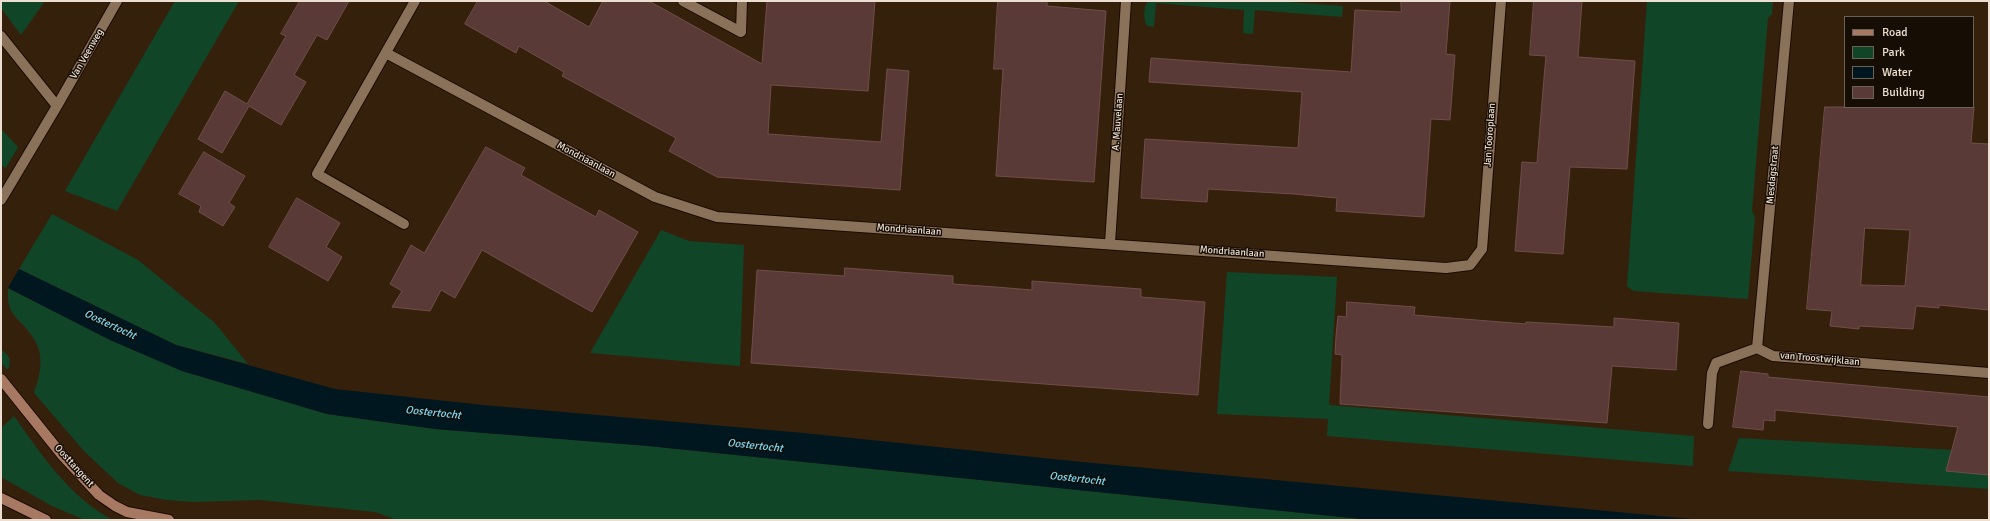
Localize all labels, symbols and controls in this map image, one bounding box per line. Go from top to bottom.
legend [1844,16,1974,108]
text: Road [1882,25,1908,40]
street label: Van Veenweg [68,27,106,81]
text: Park [1882,45,1905,60]
text: Water [1882,65,1912,80]
text: Building [1882,85,1925,100]
street label: A. Mauvelaan [1110,93,1126,151]
street label: Jan Tooroplaan [1482,103,1498,167]
street label: Mondriaanlaan [555,140,617,180]
street label: Mesdagstraat [1764,146,1782,204]
street label: Mondriaanlaan [876,222,942,238]
street label: Mondriaanlaan [1199,244,1265,260]
water label: Oostertocht [82,307,138,343]
street label: van Troostwijklaan [1780,350,1860,368]
water label: Oostertocht [405,404,461,422]
water label: Oostertocht [727,437,783,455]
street label: Oosttangent [52,442,96,490]
water label: Oostertocht [1049,470,1105,488]

